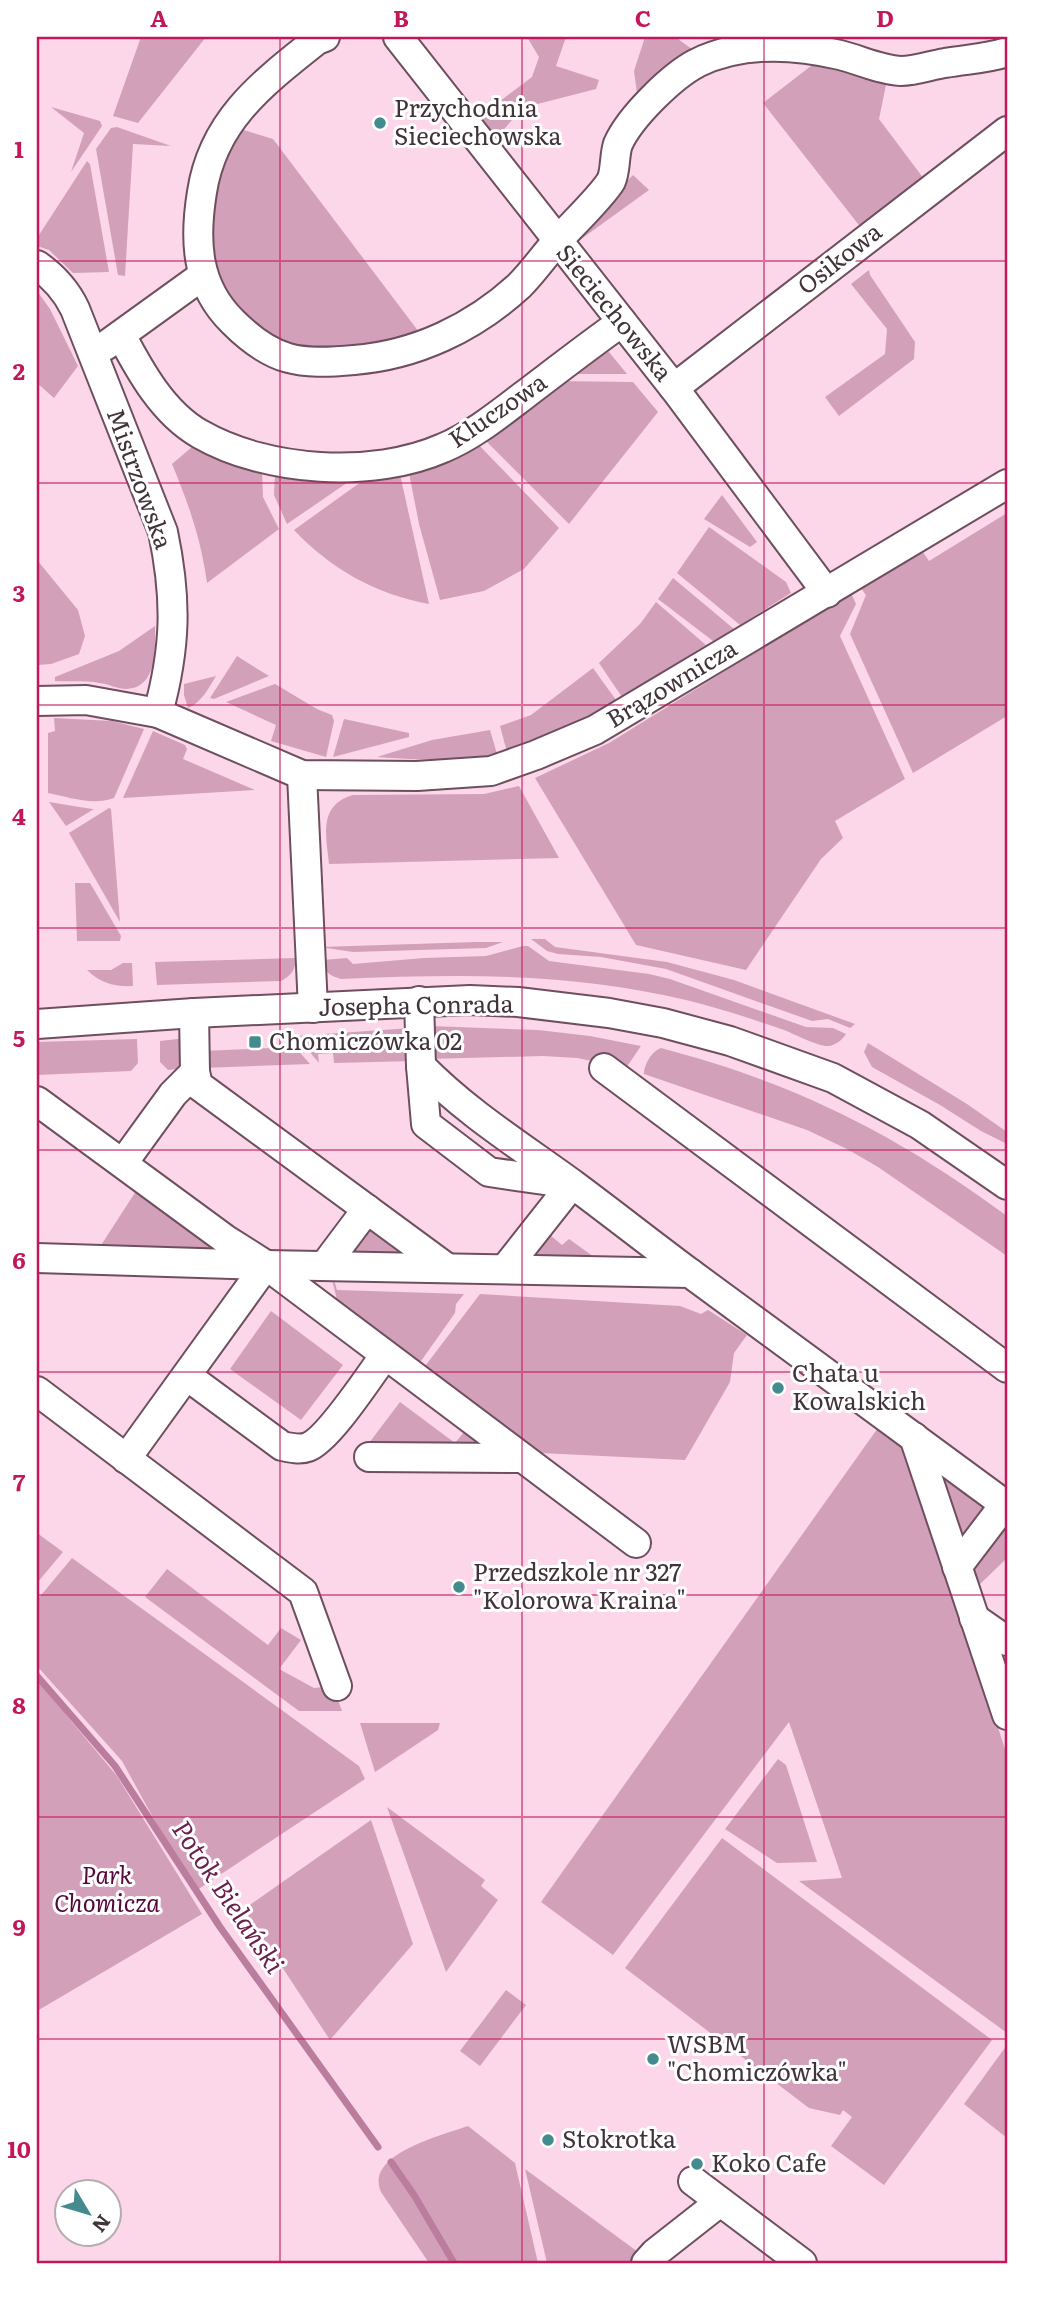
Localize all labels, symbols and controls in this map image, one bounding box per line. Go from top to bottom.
text: A [150,0,168,34]
text: B [393,0,409,34]
text: C [635,0,651,34]
text: D [876,0,894,34]
place label: Przychodnia Sieciechowska [394,89,562,152]
marker: Przychodnia Sieciechowska [372,115,388,131]
text: 1 [14,131,24,165]
street label: Osikowa [789,213,888,301]
street label: Sieciechowska [550,235,682,388]
text: 2 [13,353,25,387]
street label: Kluczowa [440,363,553,455]
street label: Mistrzowska [100,403,183,553]
text: 3 [13,575,25,609]
street label: Brązownicza [599,629,743,735]
text: 4 [12,798,26,832]
street label: Josepha Conrada [318,984,514,1023]
text: 5 [13,1020,25,1054]
place label: Chomiczówka 02 [269,1022,462,1057]
marker: Chomiczówka 02 [247,1034,263,1050]
text: 6 [12,1242,26,1276]
place label: Chata u Kowalskich [792,1354,926,1417]
marker: Chata u Kowalskich [770,1380,786,1396]
text: 7 [13,1464,26,1498]
place label: Przedszkole nr 327 "Kolorowa Kraina" [473,1553,686,1616]
marker: Przedszkole nr 327 "Kolorowa Kraina" [451,1579,467,1595]
text: 8 [12,1687,26,1721]
water label: Potok Bielański [164,1811,296,1980]
park label: Park Chomicza [54,1856,160,1919]
text: 9 [12,1909,26,1943]
place label: WSBM "Chomiczówka" [667,2025,847,2088]
marker: WSBM "Chomiczówka" [645,2051,661,2067]
place label: Stokrotka [562,2120,676,2155]
text: 10 [7,2131,31,2165]
marker: Stokrotka [540,2132,556,2148]
place label: Koko Cafe [711,2144,827,2179]
marker: Koko Cafe [689,2156,705,2172]
north arrow [52,2178,122,2248]
text: N [86,2209,118,2239]

